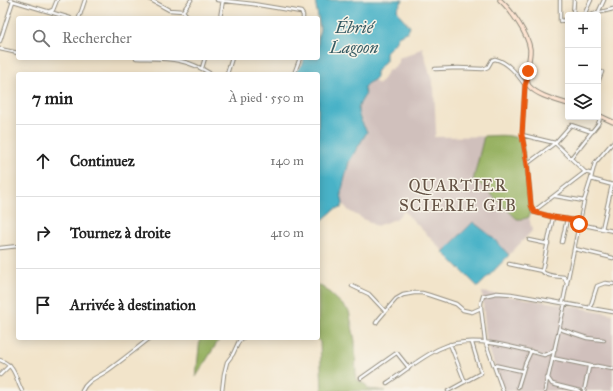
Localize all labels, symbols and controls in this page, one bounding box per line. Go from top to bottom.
map controls [565,12,601,120]
button: + [565,12,601,48]
search box [16,16,320,60]
water label: Ébrié Lagoon [329,16,379,58]
icon: search [30,27,52,49]
text: Rechercher [62,29,132,47]
button: − [565,48,601,84]
route end [519,62,537,80]
button: layers [565,84,601,120]
text: 7 min [32,88,73,109]
text: À pied · 550 m [229,90,304,106]
icon: ahead [32,150,54,172]
text: Continuez [70,152,135,170]
text: 140 m [270,153,304,169]
district label: QUARTIER SCIERIE GIB [399,175,517,216]
route start [570,215,588,233]
icon: right [32,222,54,244]
text: Tournez à droite [70,224,171,242]
text: 410 m [270,225,304,241]
icon: arrive [32,294,54,316]
text: Arrivée à destination [70,296,196,314]

